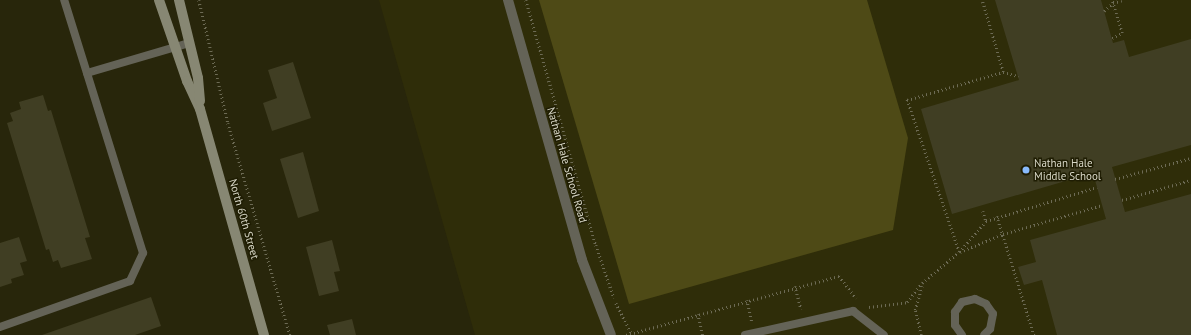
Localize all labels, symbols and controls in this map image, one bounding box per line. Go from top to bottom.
street label: Nathan Hale School Road [544,106,590,224]
place label: Nathan Hale Middle School [1034,157,1101,183]
marker: Nathan Hale Middle School [1021,165,1031,175]
street label: North 60th Street [226,177,262,261]

